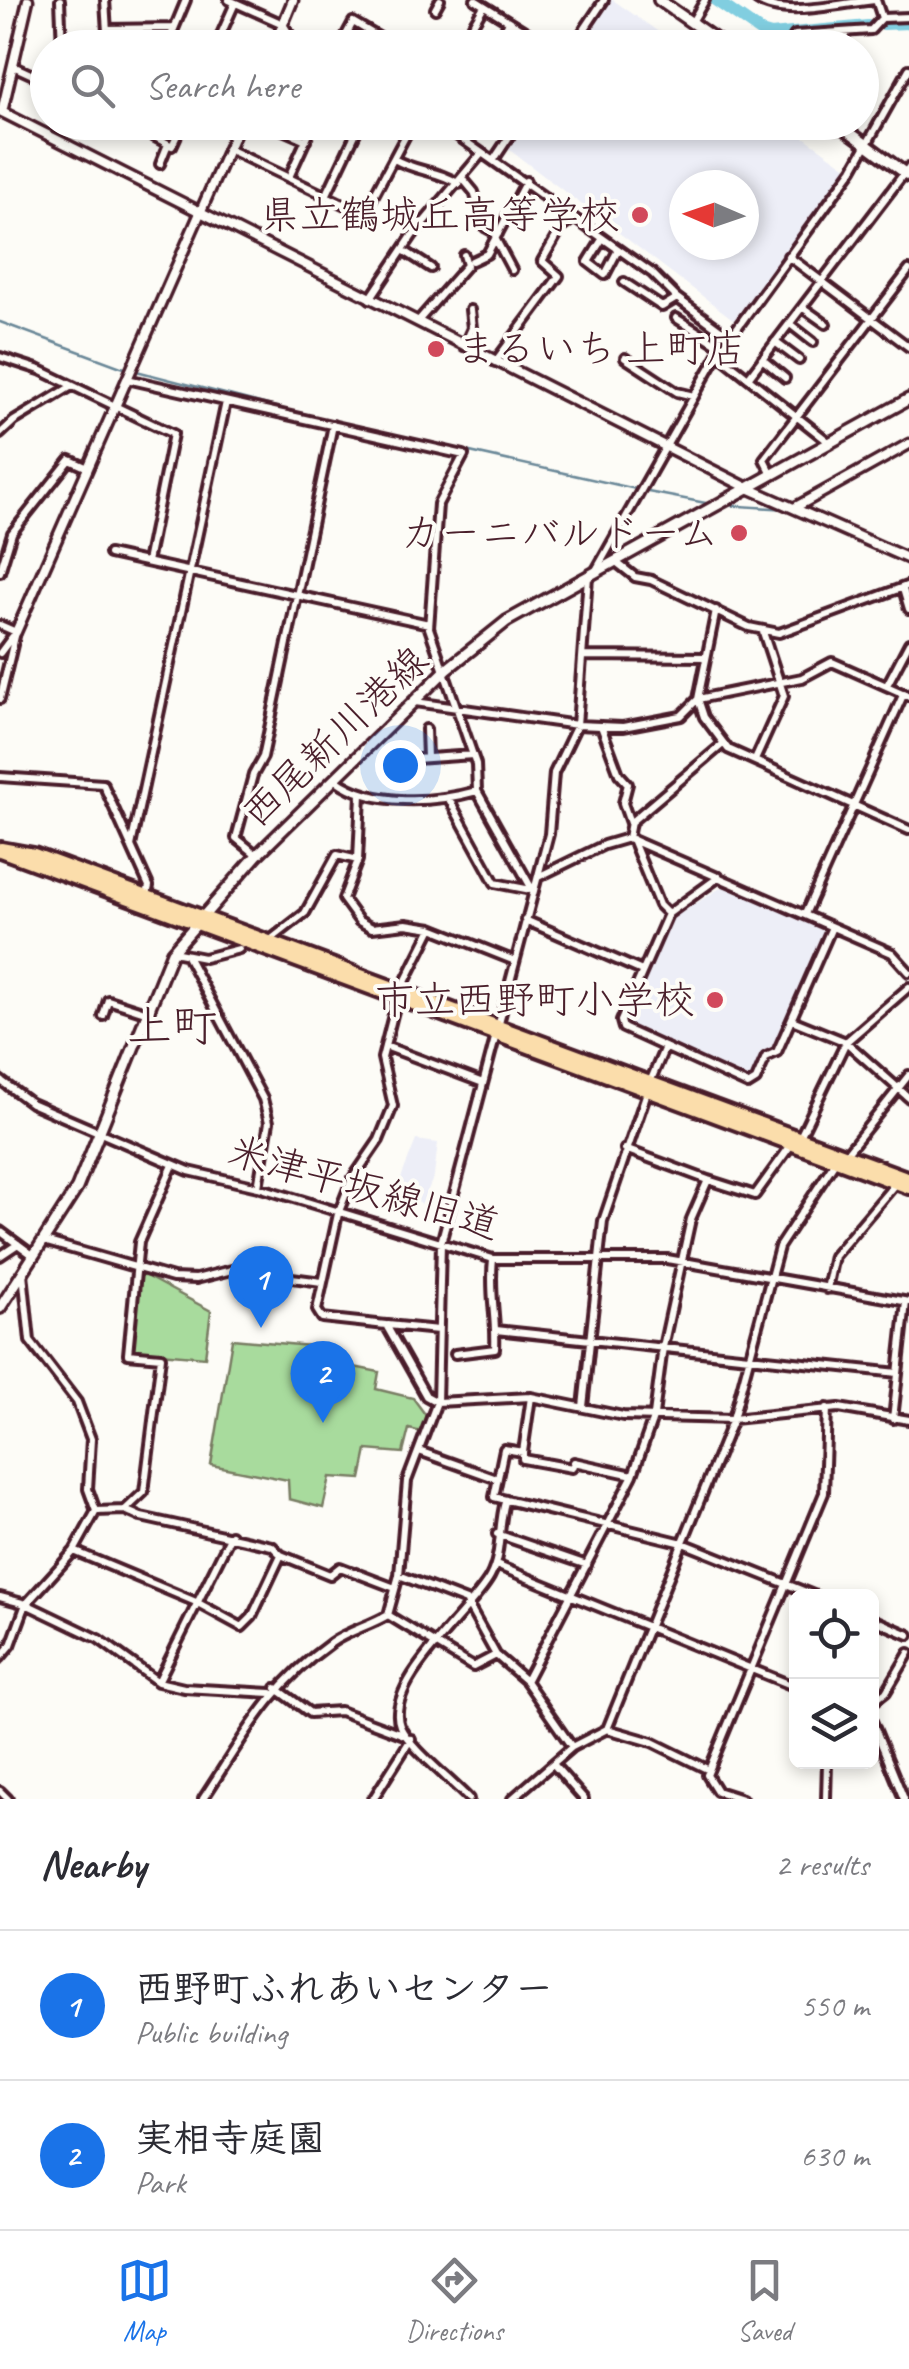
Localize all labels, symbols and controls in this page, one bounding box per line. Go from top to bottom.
search box [30,30,879,140]
icon: search [65,58,120,113]
text: Search here [145,62,300,109]
north arrow [669,170,759,260]
place label: 県立鶴城丘高等学校 [260,190,620,240]
marker: 県立鶴城丘高等学校 [629,204,651,226]
place label: まるいち 上町店 [456,324,746,374]
marker: まるいち 上町店 [425,338,447,360]
place label: カーニバルドーム [401,508,719,558]
marker: カーニバルドーム [728,522,750,544]
street label: 西尾新川港線 [231,636,439,838]
your location [375,740,426,791]
place label: 市立西野町小学校 [375,975,695,1025]
marker: 市立西野町小学校 [704,989,726,1011]
district label: 上町 [127,998,217,1055]
street label: 米津平坂線旧道 [223,1125,505,1251]
pin: 1 [228,1246,294,1328]
pin: 2 [290,1340,356,1423]
map controls [789,1589,879,1769]
button: locate [789,1589,879,1679]
button: layers [789,1679,879,1769]
text: Nearby [40,1838,146,1891]
text: 2 results [775,1844,869,1885]
text: 西野町ふれあいセンター [135,1965,553,2012]
text: 1 [65,1985,80,2026]
text: 550 m [800,1985,869,2026]
text: Public building [135,2012,287,2053]
text: 実相寺庭園 [135,2115,325,2162]
text: 2 [65,2135,80,2176]
text: 630 m [800,2135,869,2176]
text: Park [135,2162,186,2203]
tab: Map [117,2253,172,2348]
tab: Directions [406,2253,503,2348]
tab: Saved [737,2253,792,2348]

